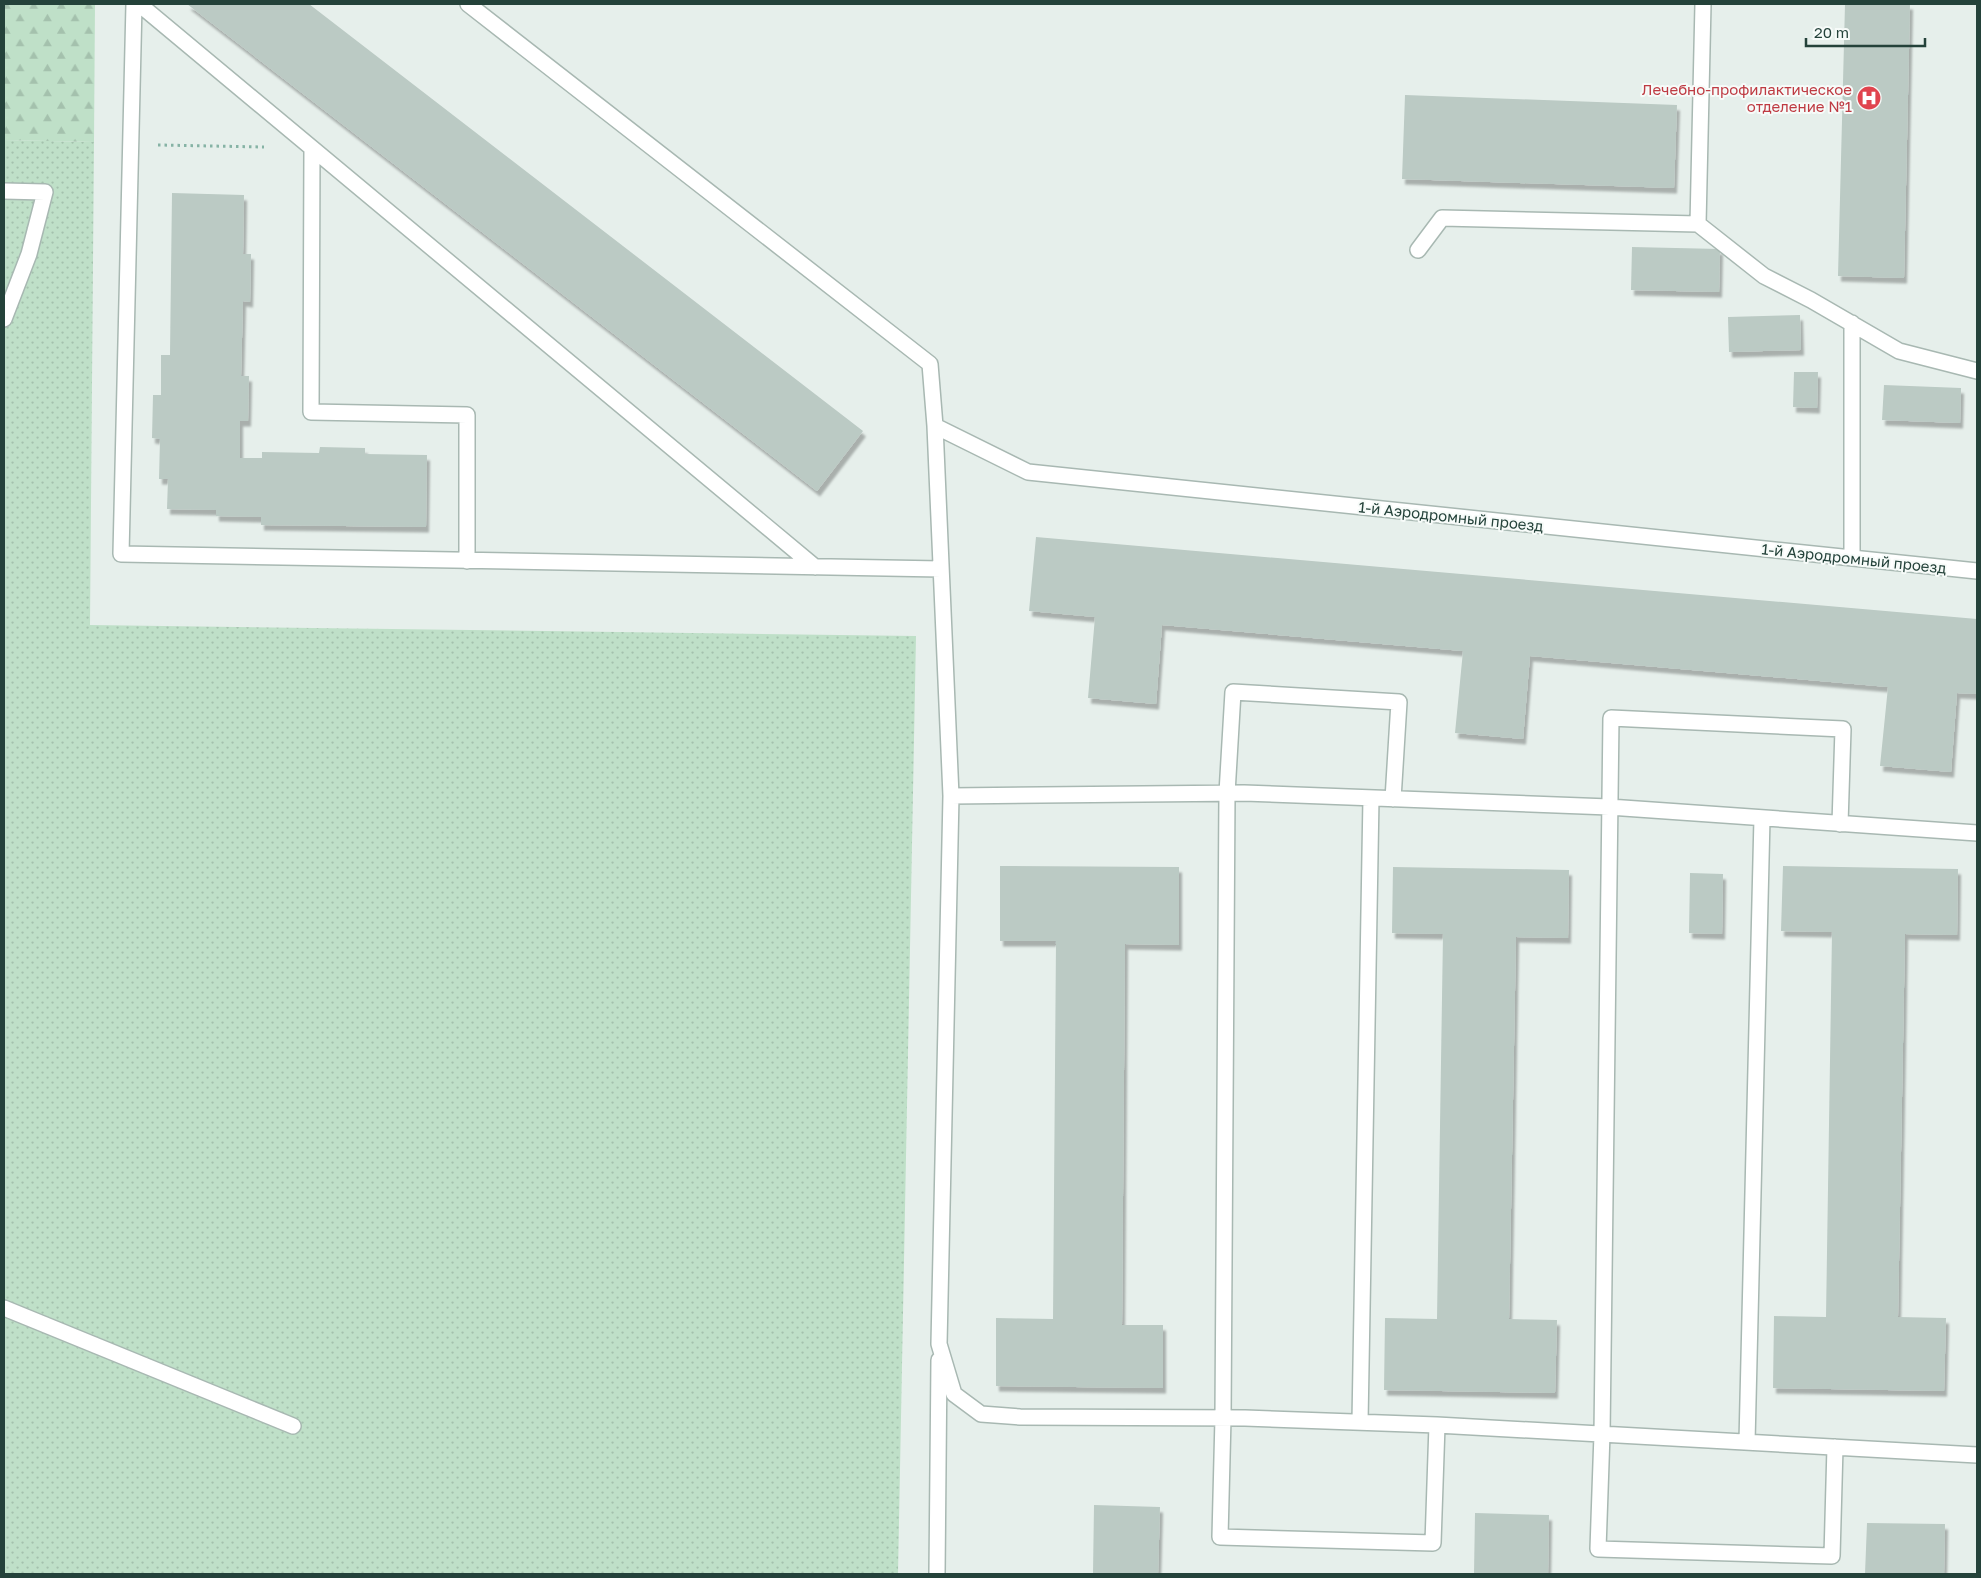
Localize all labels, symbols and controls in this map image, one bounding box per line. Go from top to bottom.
scale bar [1806,15,1925,47]
text: 20 m [1814,23,1849,41]
place label: Лечебно-профилактическое отделение №1 [1642,80,1852,115]
hospital icon: Лечебно-профилактическое отделение №1 [1856,85,1882,111]
street label: 1-й Аэродромный проезд [1358,497,1544,535]
street label: 1-й Аэродромный проезд [1761,539,1947,577]

